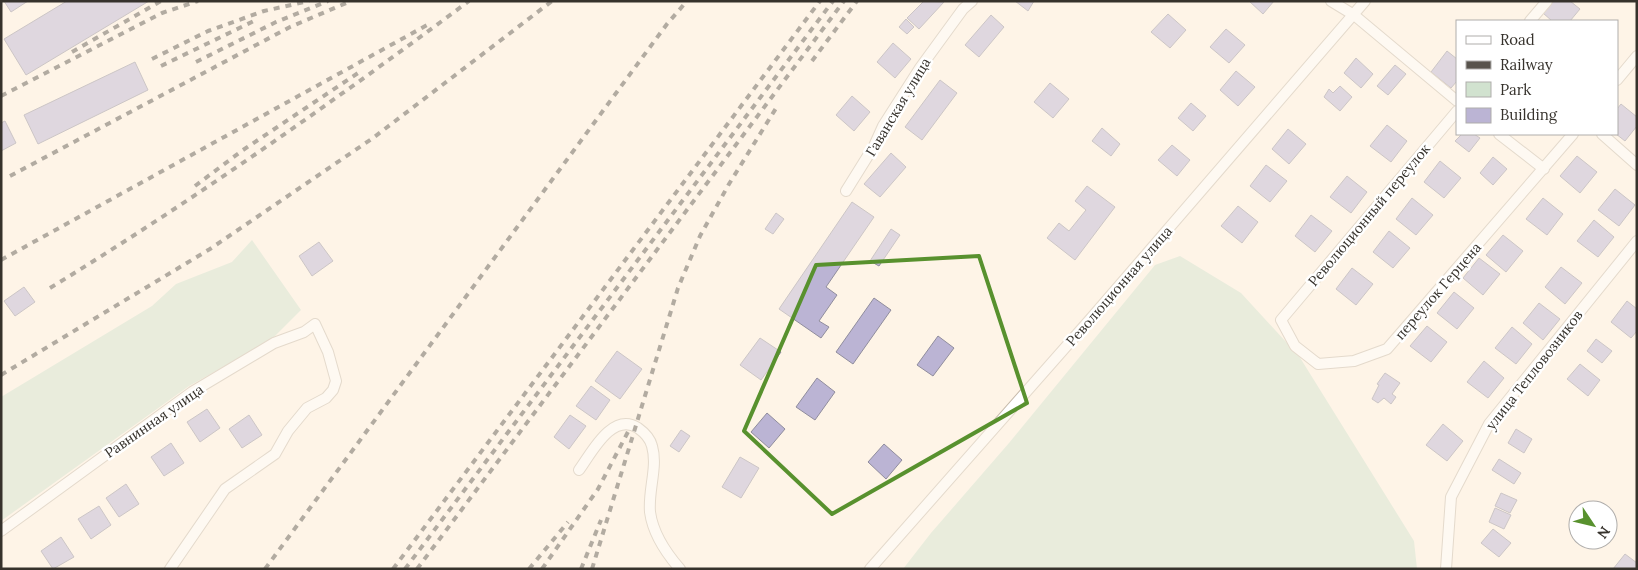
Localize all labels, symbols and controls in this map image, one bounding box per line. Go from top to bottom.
legend [1456,20,1618,135]
text: Road [1500,30,1535,49]
street label: Гаванская улица [861,54,935,160]
text: Railway [1500,55,1553,74]
text: Park [1500,80,1531,99]
text: Building [1500,105,1558,124]
street label: Революционный переулок [1304,140,1434,290]
street label: Революционная улица [1062,222,1176,350]
street label: переулок Герцена [1391,239,1485,343]
street label: улица Тепловозников [1482,306,1586,434]
street label: Равнинная улица [101,380,207,462]
north arrow [1568,500,1618,550]
text: N [1593,523,1614,542]

